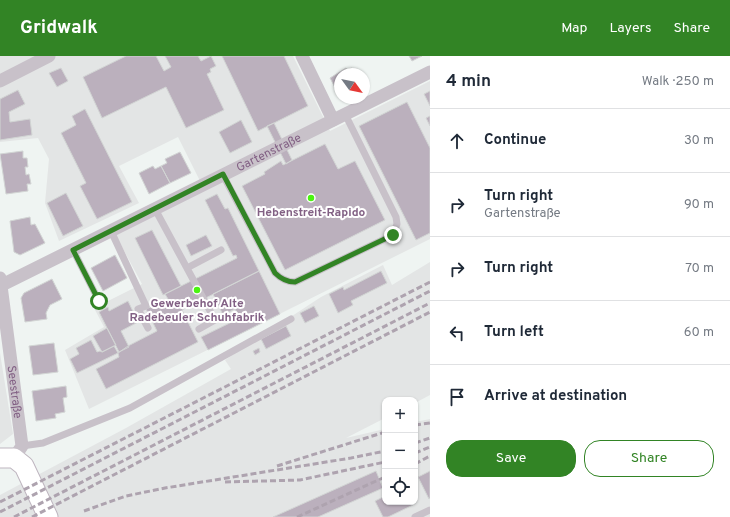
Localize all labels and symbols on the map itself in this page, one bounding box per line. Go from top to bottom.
north arrow [334,68,370,104]
street label: Gartenstraße [234,130,304,176]
marker: Hebenstreit-Rapido [306,193,316,203]
place label: Hebenstreit-Rapido [257,205,366,221]
route end [384,226,402,244]
marker: Gewerbehof Alte Radebeuler Schuhfabrik [192,285,202,295]
route start [90,292,108,310]
place label: Gewerbehof Alte Radebeuler Schuhfabrik [129,296,265,326]
street label: Seestraße [3,365,25,420]

